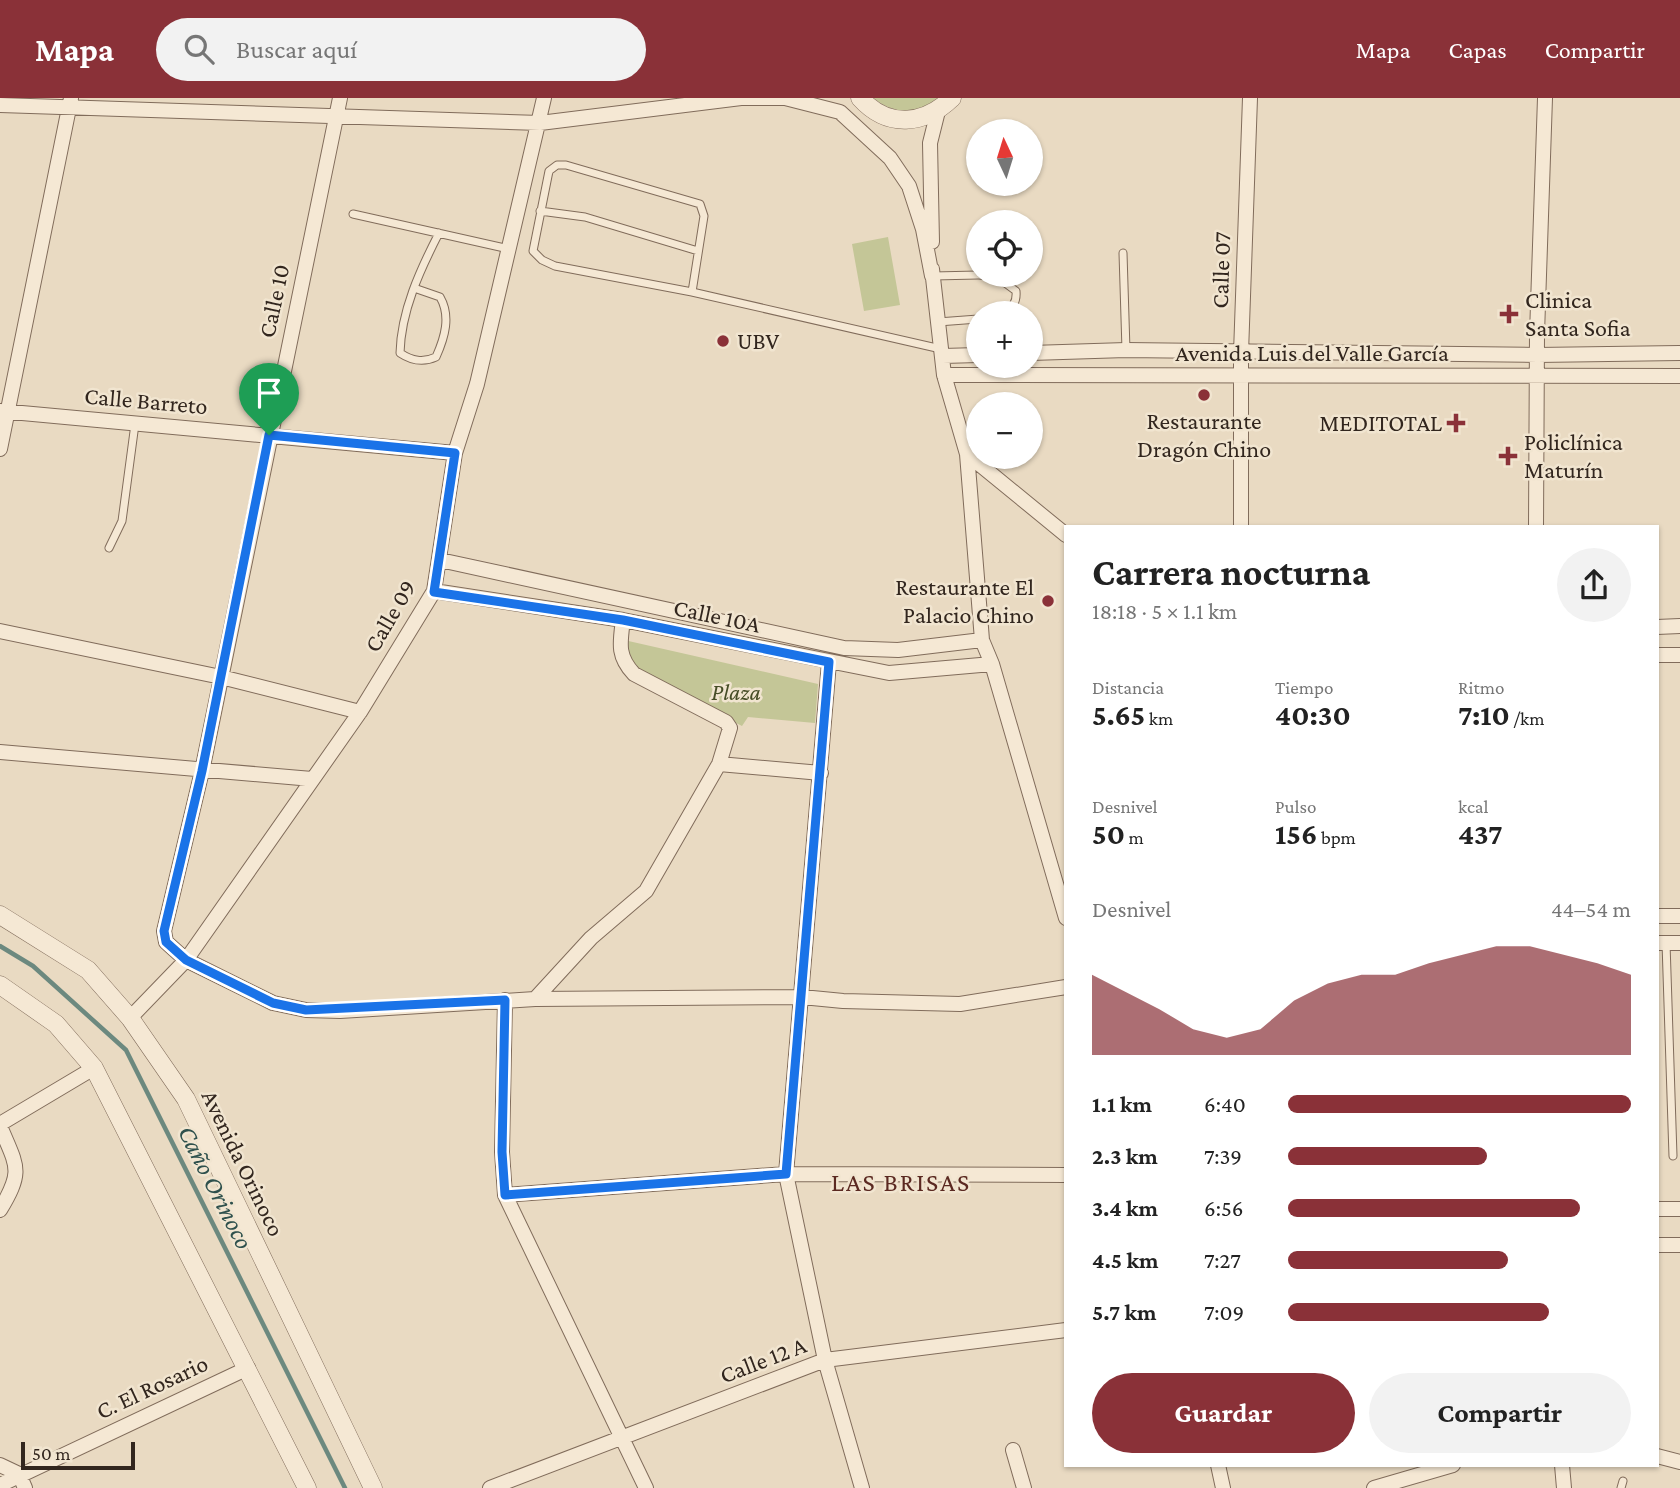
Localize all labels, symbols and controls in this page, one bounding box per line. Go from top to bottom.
search box [156,18,646,81]
icon: search [180,30,218,68]
text: Mapa [35,31,114,68]
text: Buscar aquí [236,35,357,64]
text: Mapa [1356,36,1411,63]
text: Capas [1449,36,1507,63]
text: Compartir [1545,36,1645,63]
north arrow [966,119,1043,196]
map controls [966,119,1043,469]
button: locate [966,210,1043,287]
street label: Calle 07 [1206,231,1235,309]
street label: Calle 10 [253,262,294,340]
place label: Clinica Santa Sofia [1525,286,1631,341]
button: + [966,301,1043,378]
marker: Clinica Santa Sofia [1499,304,1519,324]
place label: UBV [737,327,780,354]
marker: UBV [715,333,731,349]
street label: Avenida Luis del Valle García [1175,339,1449,366]
pin [239,363,299,435]
icon: arrive [250,374,288,412]
street label: Calle Barreto [83,382,209,419]
marker: Restaurante Dragón Chino [1196,387,1212,403]
button: − [966,392,1043,469]
place label: Restaurante Dragón Chino [1137,407,1271,462]
place label: MEDITOTAL [1319,409,1442,436]
marker: MEDITOTAL [1448,415,1464,431]
place label: Policlínica Maturín [1524,428,1623,483]
marker: Policlínica Maturín [1498,446,1518,466]
button: share [1557,548,1631,622]
text: Carrera nocturna [1092,551,1370,593]
place label: Restaurante El Palacio Chino [895,573,1034,628]
street label: Calle 09 [358,575,421,657]
street label: Calle 10A [671,593,763,638]
marker: Restaurante El Palacio Chino [1040,593,1056,609]
text: 18:18 · 5 × 1.1 km [1092,598,1237,624]
text: Distancia [1092,677,1164,698]
text: Tiempo [1275,677,1333,698]
text: Ritmo [1458,677,1504,698]
park label: Plaza [711,678,761,705]
text: 5.65 [1092,698,1145,731]
text: 40:30 [1275,698,1351,731]
text: 7:10 [1458,698,1510,731]
text: km [1145,708,1173,729]
text: /km [1510,708,1544,729]
text: Desnivel [1092,796,1158,817]
text: Pulso [1275,796,1317,817]
text: kcal [1458,796,1489,817]
text: 50 [1092,817,1125,850]
text: 156 [1275,817,1317,850]
text: 437 [1458,817,1503,850]
text: m [1125,827,1144,848]
text: bpm [1317,827,1356,848]
text: Desnivel [1092,896,1171,922]
text: 44–54 m [1551,896,1631,922]
street label: Avenida Orinoco [196,1085,291,1240]
text: 1.1 km [1092,1091,1152,1117]
text: 6:40 [1204,1091,1246,1117]
water label: Caño Orinoco [172,1121,259,1254]
text: 2.3 km [1092,1143,1158,1169]
text: 7:39 [1204,1143,1242,1169]
district label: LAS BRISAS [831,1168,971,1197]
text: 3.4 km [1092,1195,1158,1221]
text: 6:56 [1204,1195,1243,1221]
text: 4.5 km [1092,1247,1158,1273]
text: 7:27 [1204,1247,1241,1273]
text: 5.7 km [1092,1299,1156,1325]
text: 7:09 [1204,1299,1244,1325]
street label: Calle 12 A [716,1331,810,1388]
street label: C. El Rosario [92,1349,212,1424]
button: Guardar [1092,1373,1355,1453]
button: Compartir [1369,1373,1631,1453]
scale bar [21,1439,135,1471]
text: 50 m [32,1443,71,1464]

